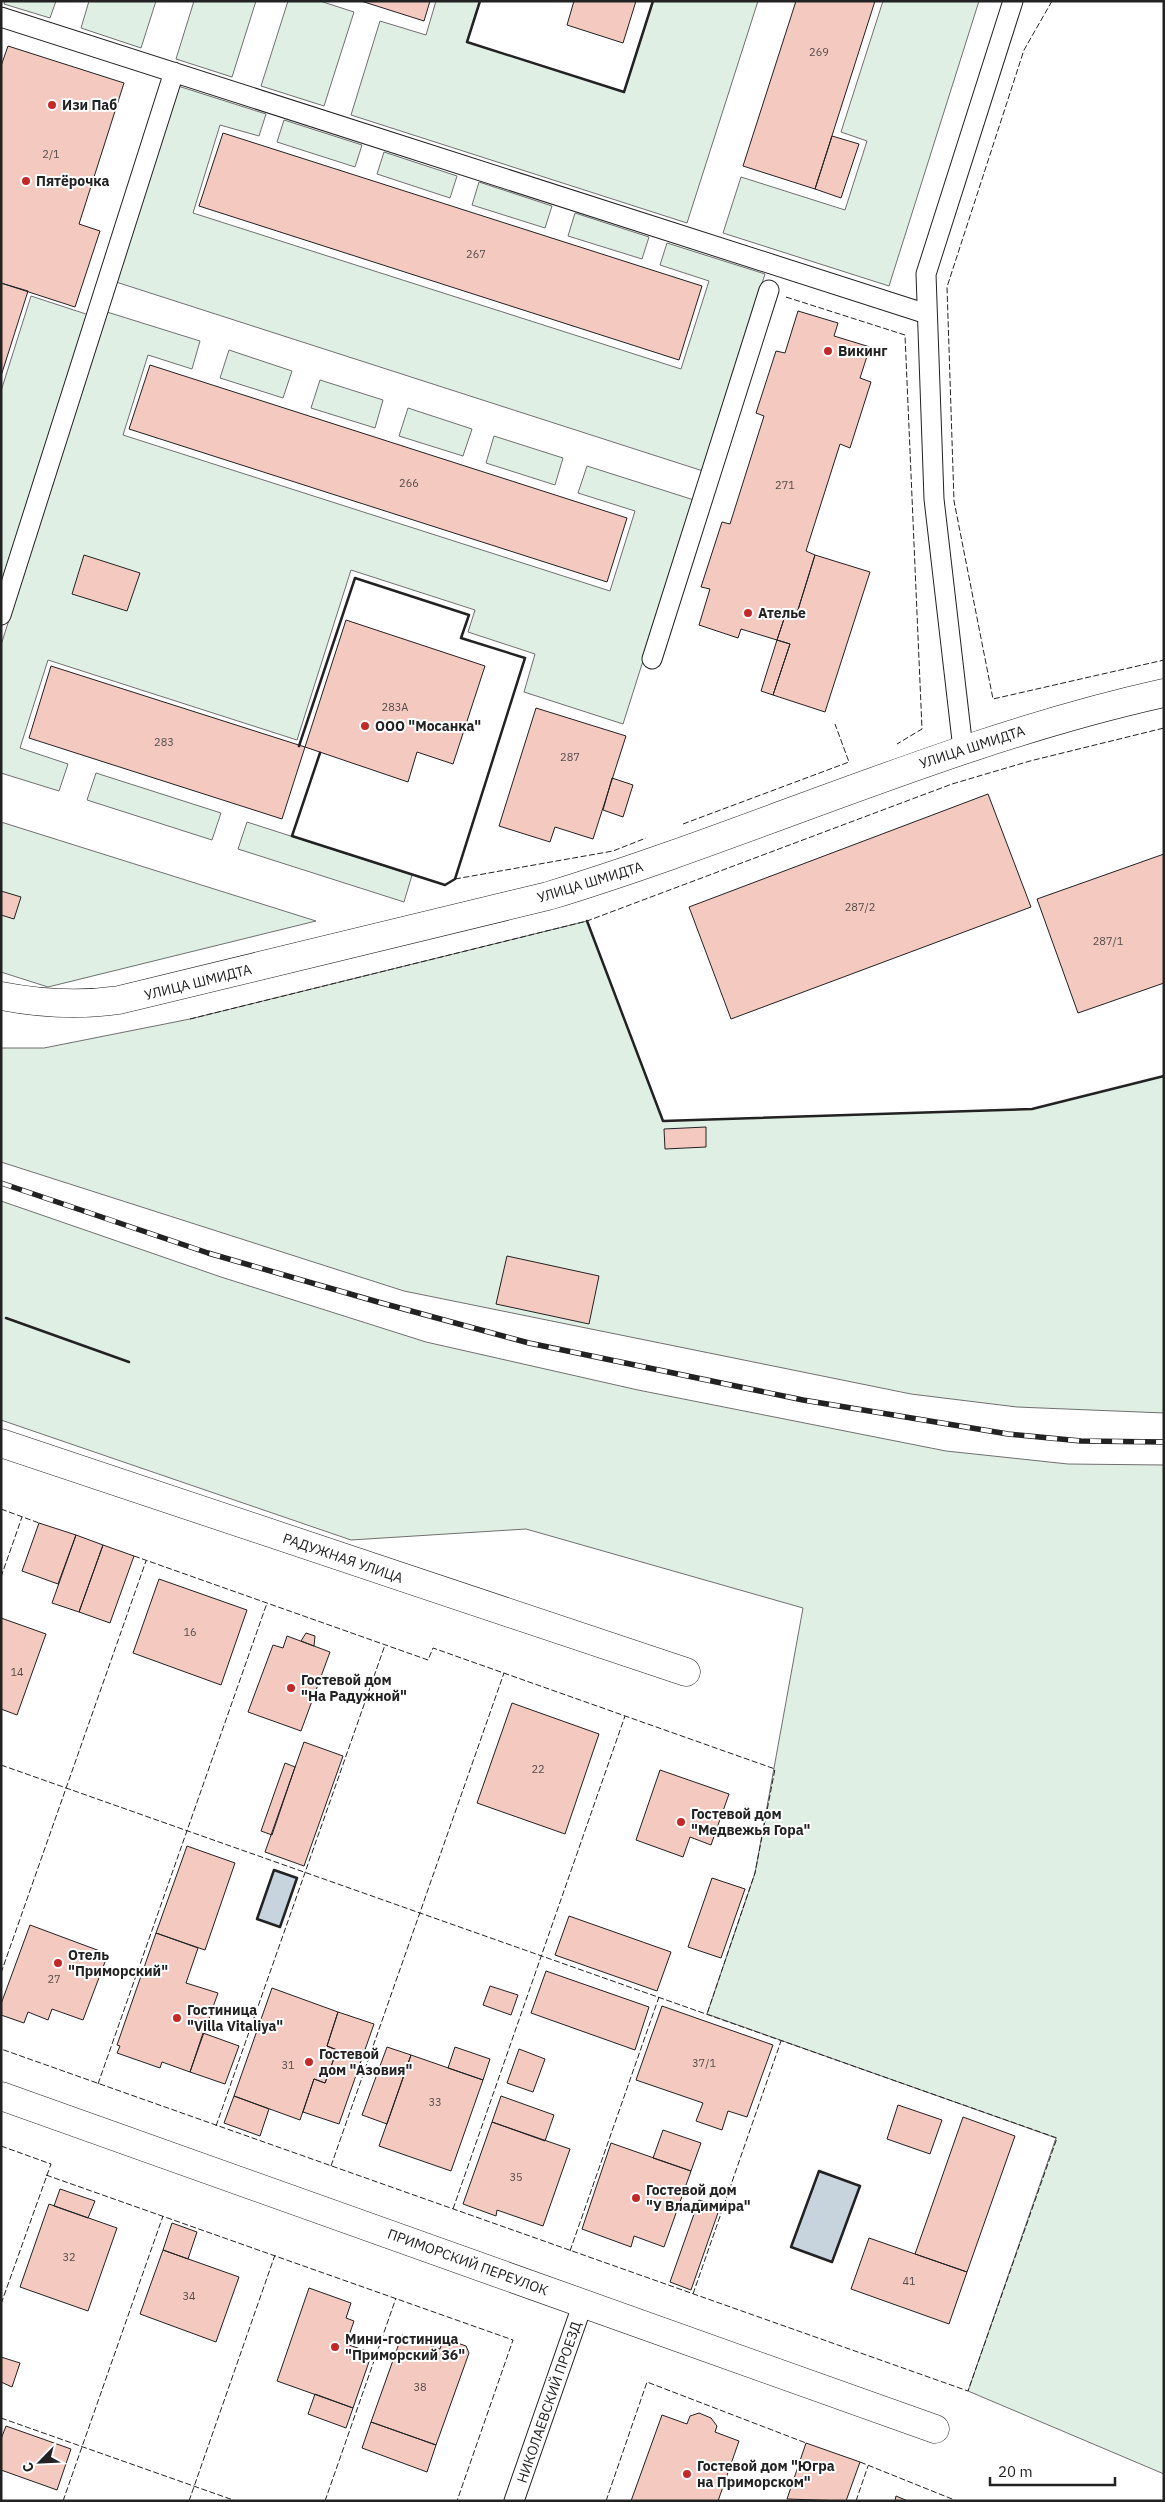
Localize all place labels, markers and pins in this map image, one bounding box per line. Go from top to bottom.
place label: Изи Паб [62,96,117,114]
marker: Изи Паб [46,99,58,111]
place label: Пятёрочка [36,172,109,190]
marker: Пятёрочка [20,175,32,187]
place label: Викинг [838,342,888,360]
marker: Викинг [822,345,834,357]
place label: Ателье [758,604,806,622]
marker: Ателье [742,607,754,619]
place label: ООО "Мосанка" [375,717,481,735]
marker: ООО "Мосанка" [359,720,371,732]
place label: Гостевой дом "На Радужной" [301,1671,407,1705]
marker: Гостевой дом "На Радужной" [285,1682,297,1694]
place label: Гостевой дом "Медвежья Гора" [691,1805,810,1839]
marker: Гостевой дом "Медвежья Гора" [675,1816,687,1828]
place label: Отель "Приморский" [68,1946,168,1980]
marker: Отель "Приморский" [52,1957,64,1969]
place label: Гостиница "Villa Vitaliya" [187,2001,283,2035]
marker: Гостиница "Villa Vitaliya" [171,2012,183,2024]
place label: Гостевой дом "Азовия" [319,2045,412,2079]
marker: Гостевой дом "Азовия" [303,2056,315,2068]
place label: Гостевой дом "У Владимира" [646,2181,751,2215]
marker: Гостевой дом "У Владимира" [630,2192,642,2204]
place label: Мини-гостиница "Приморский 36" [345,2330,465,2364]
marker: Мини-гостиница "Приморский 36" [329,2341,341,2353]
place label: Гостевой дом "Югра на Приморском" [697,2457,835,2491]
marker: Гостевой дом "Югра на Приморском" [681,2468,693,2480]

